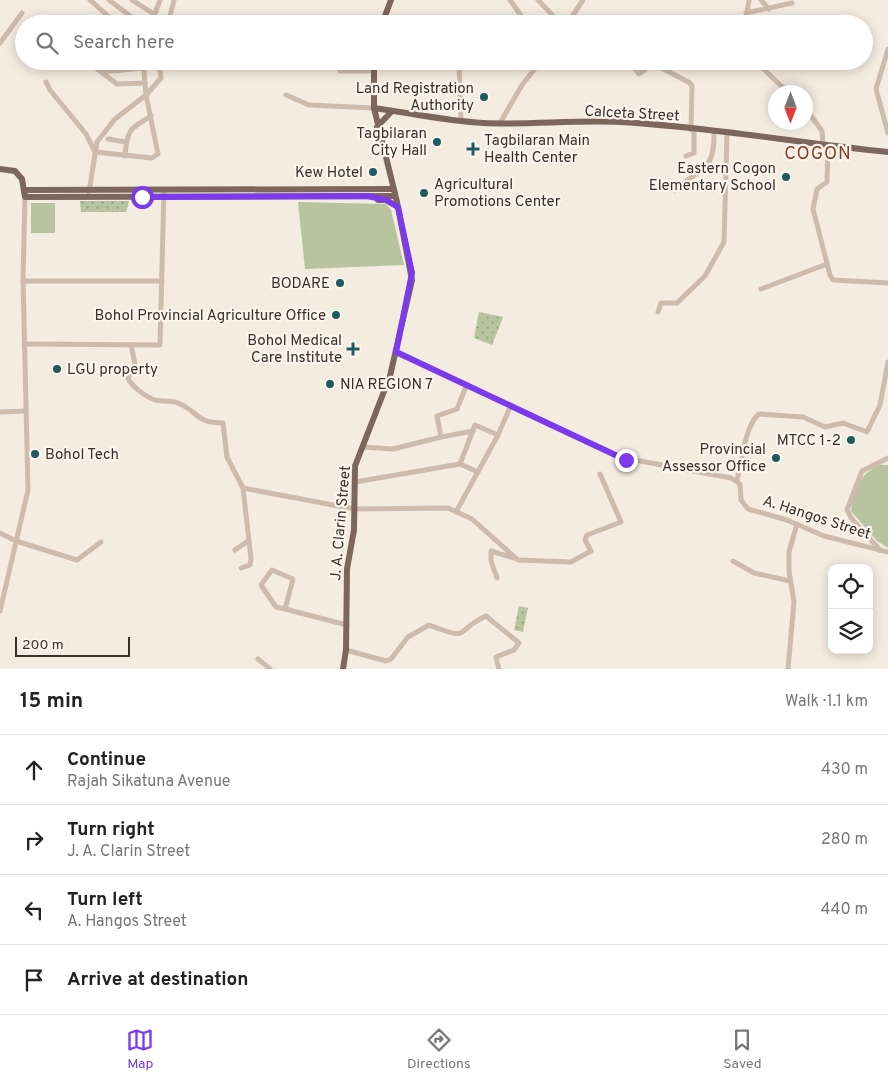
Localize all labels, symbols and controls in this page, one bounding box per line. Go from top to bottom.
search box [15,15,873,70]
icon: search [33,29,61,57]
text: Search here [73,31,175,55]
place label: Land Registration Authority [356,80,474,116]
north arrow [768,85,813,130]
marker: Land Registration Authority [478,91,490,103]
street label: Calceta Street [584,103,680,126]
place label: Tagbilaran City Hall [356,125,427,161]
place label: Tagbilaran Main Health Center [484,132,590,168]
marker: Tagbilaran City Hall [431,136,443,148]
marker: Tagbilaran Main Health Center [466,142,480,156]
district label: COGON [784,143,852,166]
place label: Eastern Cogon Elementary School [649,160,776,196]
place label: Kew Hotel [295,164,363,183]
marker: Kew Hotel [367,166,379,178]
marker: Eastern Cogon Elementary School [780,171,792,183]
place label: Agricultural Promotions Center [434,176,561,212]
route start [131,186,154,209]
marker: Agricultural Promotions Center [418,187,430,199]
place label: BODARE [271,275,330,294]
marker: BODARE [334,277,346,289]
place label: Bohol Provincial Agriculture Office [94,307,326,326]
marker: Bohol Provincial Agriculture Office [330,309,342,321]
place label: Bohol Medical Care Institute [247,332,342,368]
marker: Bohol Medical Care Institute [346,342,360,356]
place label: LGU property [67,361,158,380]
marker: LGU property [51,363,63,375]
place label: NIA REGION 7 [340,376,433,395]
marker: NIA REGION 7 [324,378,336,390]
place label: MTCC 1-2 [777,432,841,451]
marker: MTCC 1-2 [845,434,857,446]
place label: Provincial Assessor Office [662,441,766,477]
place label: Bohol Tech [45,446,119,465]
marker: Bohol Tech [29,448,41,460]
route end [615,449,638,472]
marker: Provincial Assessor Office [770,452,782,464]
street label: J. A. Clarin Street [327,465,356,582]
street label: A. Hangos Street [760,492,873,545]
map controls [828,564,873,654]
button: locate [828,564,873,609]
button: layers [828,609,873,654]
scale bar [15,634,130,657]
text: 200 m [22,637,64,654]
text: 15 min [20,688,83,715]
text: Walk · 1.1 km [785,692,868,712]
text: Continue [67,748,146,772]
icon: ahead [20,756,48,784]
text: 430 m [821,760,868,780]
text: Rajah Sikatuna Avenue [67,772,230,792]
text: Turn right [67,818,155,842]
icon: right [20,826,48,854]
text: 280 m [821,830,868,850]
text: J. A. Clarin Street [67,842,190,862]
text: Turn left [67,888,143,912]
icon: left [20,896,48,924]
text: 440 m [821,900,868,920]
text: A. Hangos Street [67,912,187,932]
icon: arrive [20,966,48,994]
text: Arrive at destination [67,968,248,992]
tab: Map [126,1026,154,1073]
tab: Directions [407,1026,471,1073]
tab: Saved [723,1026,762,1073]

